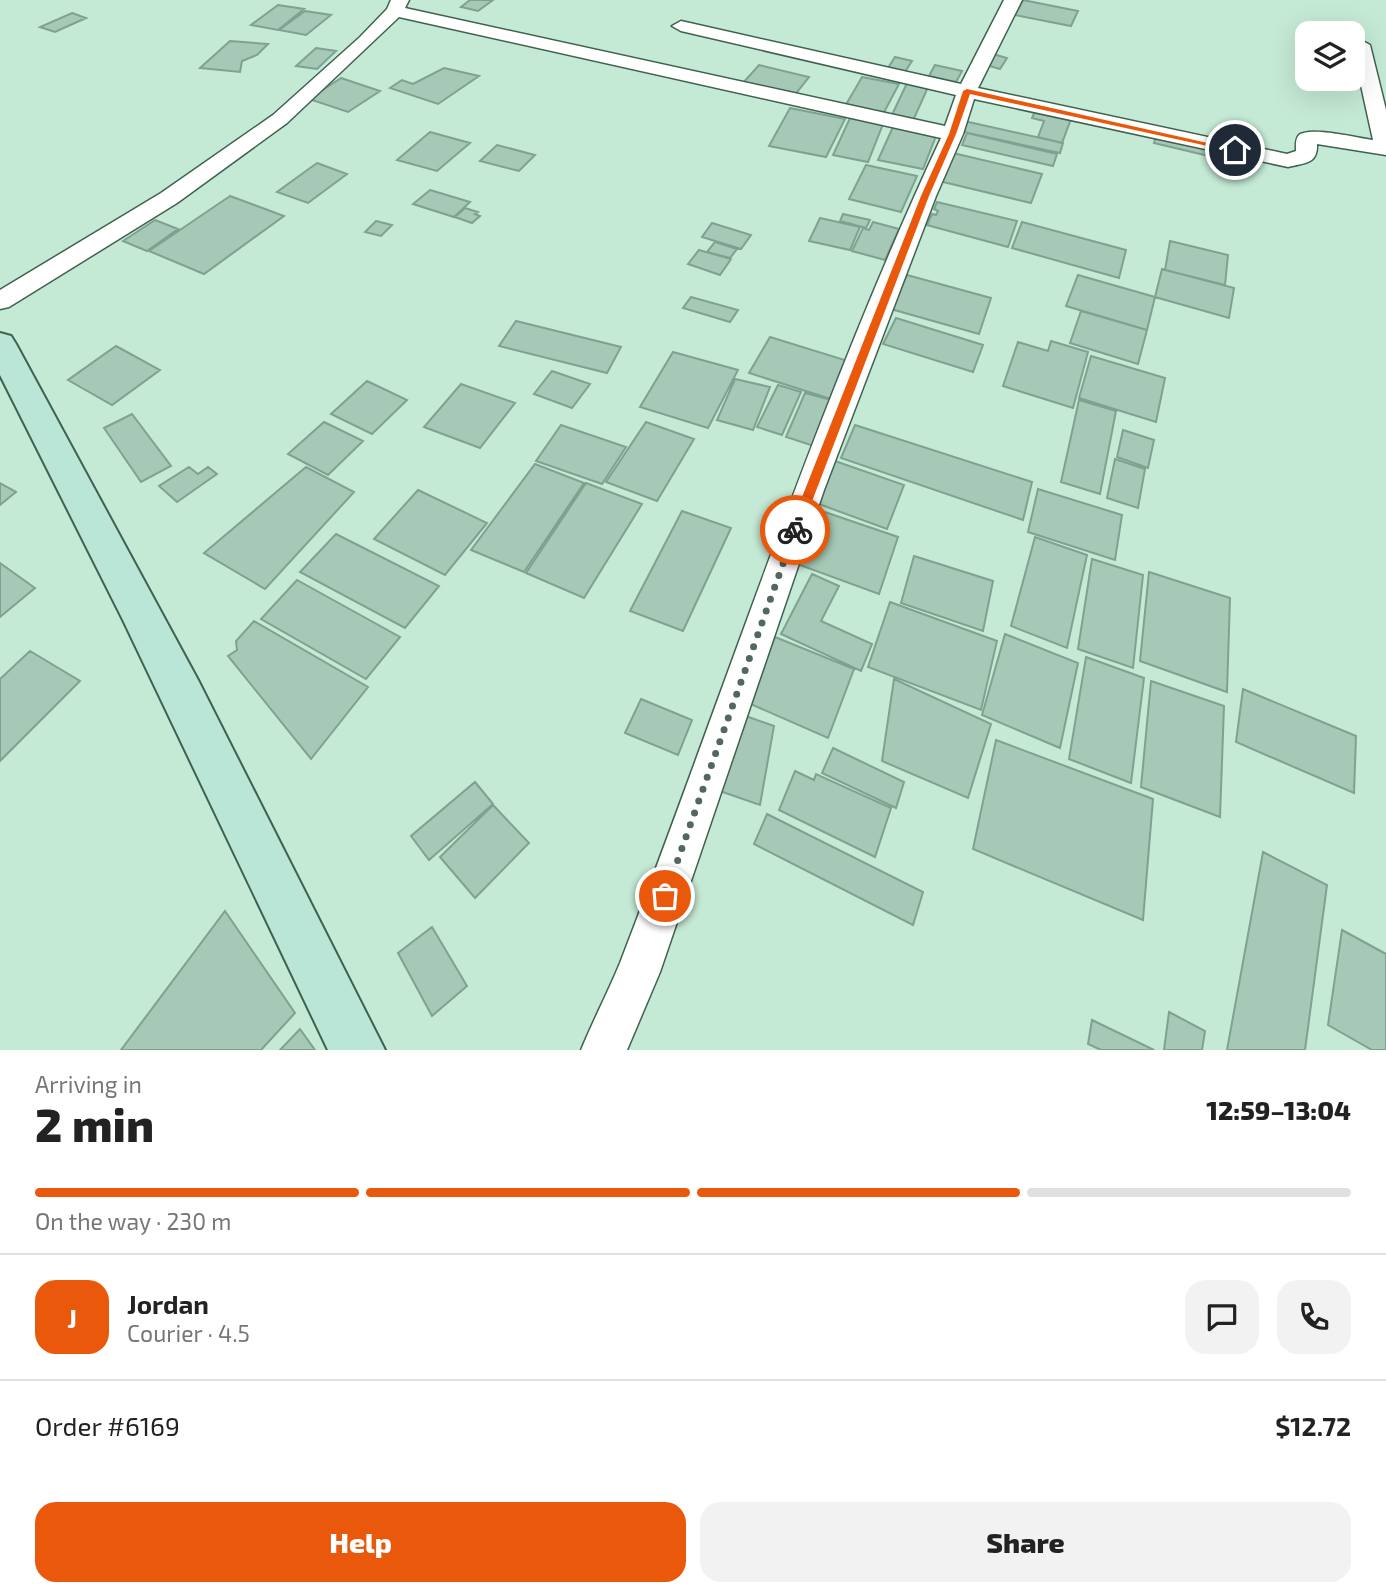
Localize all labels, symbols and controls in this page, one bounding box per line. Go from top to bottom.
map controls [1295,21,1365,91]
button: layers [1295,21,1365,91]
pin [1205,120,1265,180]
icon: home [1216,131,1254,169]
courier [760,495,830,565]
icon: bike [776,511,814,549]
pin [635,866,695,926]
icon: bag [646,877,684,915]
text: Arriving in [35,1070,142,1098]
text: 12:59–13:04 [1206,1094,1351,1125]
text: 2 min [35,1096,154,1151]
text: On the way · 230 m [35,1207,231,1235]
button: chat [1185,1280,1259,1354]
button: phone [1277,1280,1351,1354]
text: Jordan [127,1288,209,1319]
text: J [67,1302,77,1333]
text: Courier · 4.5 [127,1319,250,1347]
text: Order #6169 [35,1410,180,1441]
text: $12.72 [1275,1410,1351,1441]
button: Help [35,1502,686,1582]
button: Share [700,1502,1351,1582]

